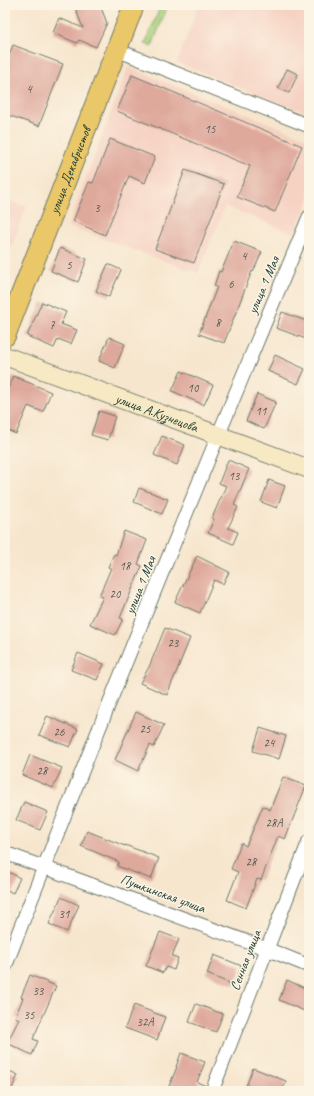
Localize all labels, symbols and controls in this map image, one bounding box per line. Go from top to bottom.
house number: 4 [26,81,33,97]
house number: 15 [205,121,216,137]
street label: улица Декабристов [45,122,96,217]
house number: 3 [94,200,101,216]
house number: 4 [241,248,248,264]
street label: улица 1 Мая [243,253,284,317]
house number: 5 [66,257,72,273]
house number: 6 [228,276,234,292]
house number: 8 [215,315,222,331]
house number: 7 [49,317,55,333]
house number: 10 [188,380,200,396]
street label: улица А.Кузнецова [112,390,201,436]
house number: 11 [256,403,267,419]
house number: 13 [229,468,241,484]
street label: улица 1 Мая [121,552,160,617]
house number: 18 [120,558,132,574]
house number: 20 [110,586,122,602]
house number: 23 [168,635,180,651]
house number: 25 [140,721,151,737]
house number: 26 [54,724,65,740]
house number: 24 [264,735,276,751]
house number: 28 [37,763,49,779]
house number: 28А [266,815,283,831]
house number: 28 [246,854,258,870]
street label: Пушкинская улица [118,870,208,917]
house number: 31 [59,906,70,922]
street label: Сенная улица [226,926,265,993]
house number: 33 [33,983,45,999]
house number: 35 [24,1007,35,1023]
house number: 32А [137,1014,154,1030]

